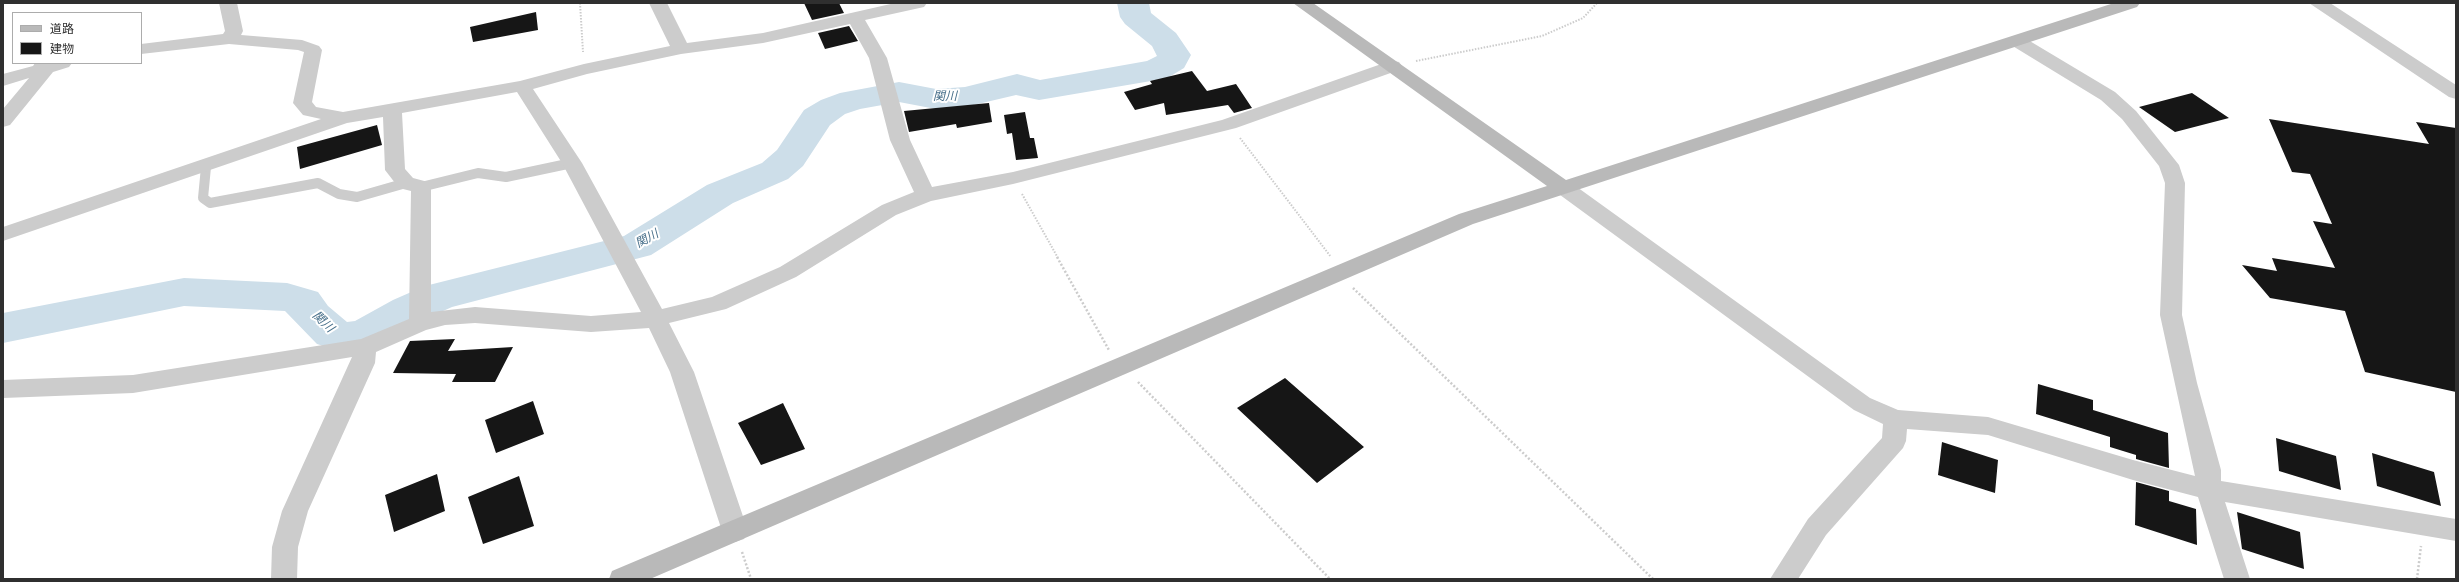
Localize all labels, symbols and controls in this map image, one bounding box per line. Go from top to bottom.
legend [12,12,142,64]
text: 道路 [50,20,74,37]
text: 建物 [50,40,74,57]
water label: 関川 [933,90,957,104]
water label: 関川 [633,227,661,251]
water label: 関川 [309,308,337,336]

